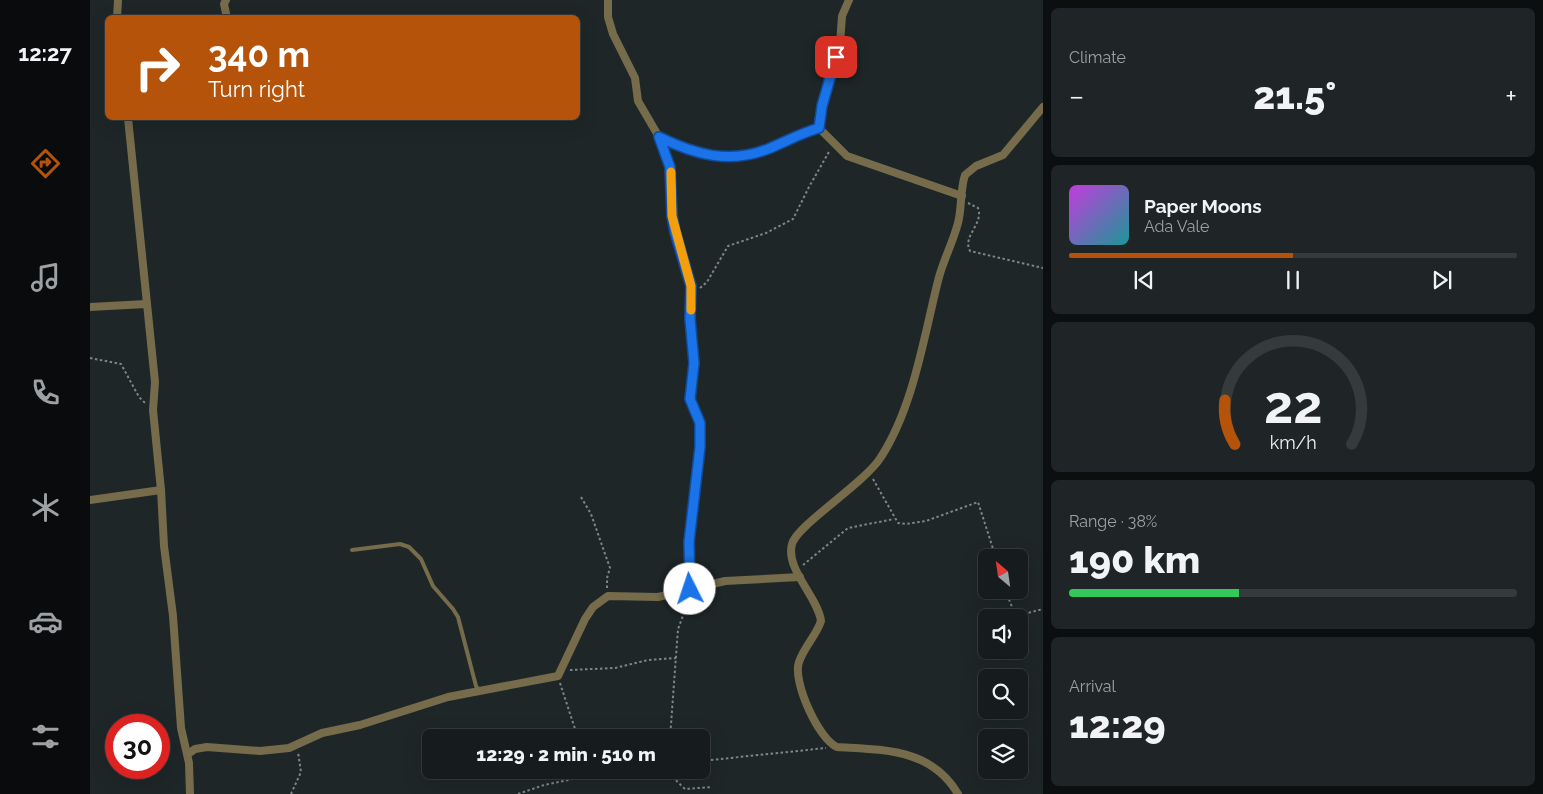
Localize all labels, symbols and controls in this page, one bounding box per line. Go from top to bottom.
text: 340 m [208,34,310,75]
icon: right [125,35,190,100]
pin [815,36,857,78]
text: 12:27 [18,40,72,66]
icon: arrive [822,43,850,71]
text: Climate [1069,48,1126,67]
text: 21.5° [1253,73,1336,118]
text: Turn right [208,76,305,102]
text: − [1069,80,1084,113]
text: + [1505,80,1517,113]
icon: directions [28,146,63,181]
text: Paper Moons [1144,195,1262,217]
text: Ada Vale [1144,217,1209,236]
icon: music [28,260,63,295]
icon: previous [1130,266,1158,294]
icon: pause [1279,266,1307,294]
icon: next [1428,266,1456,294]
text: 22 [1264,374,1322,435]
icon: phone [28,375,63,410]
text: km/h [1269,432,1317,453]
icon: climate [28,490,63,525]
text: Range · 38% [1069,512,1157,531]
text: 190 km [1069,537,1200,582]
north arrow [978,549,1028,599]
map controls [978,549,1028,779]
position arrow [663,562,715,614]
icon: car [28,604,63,639]
button: sound [978,609,1028,659]
button: search [978,669,1028,719]
text: Arrival [1069,677,1116,696]
text: 12:29 [1069,702,1166,747]
speed limit sign: 30 [105,714,170,779]
icon: filters [28,719,63,754]
button: layers [978,729,1028,779]
text: 12:29 · 2 min · 510 m [476,743,656,765]

